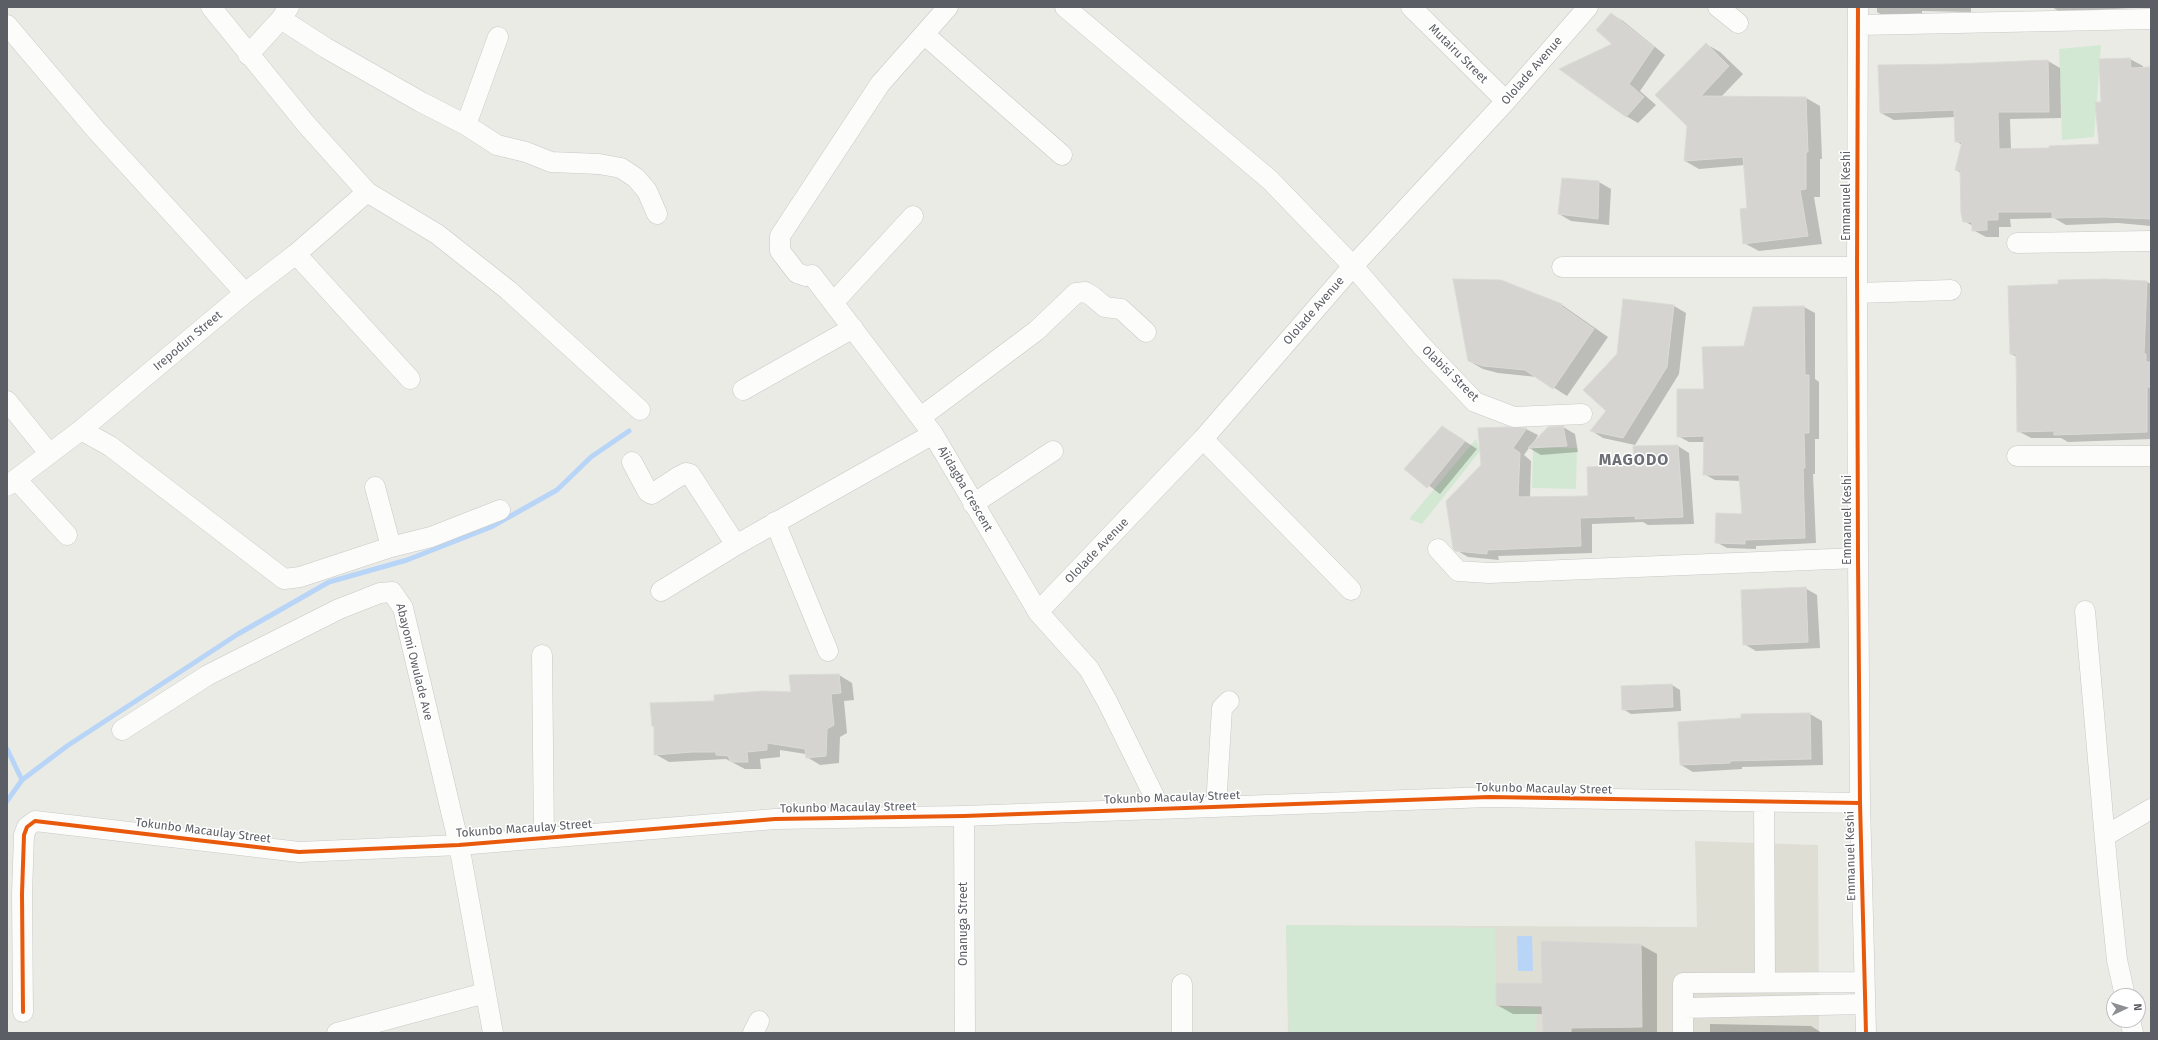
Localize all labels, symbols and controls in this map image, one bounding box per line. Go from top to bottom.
street label: Mutairu Street [1425,21,1491,87]
street label: Ololade Avenue [1499,34,1565,108]
street label: Emmanuel Keshi [1840,151,1854,241]
street label: Ololade Avenue [1281,274,1347,348]
street label: Irepodun Street [151,308,225,374]
street label: Olabisi Street [1419,343,1481,405]
street label: Ajidagba Crescent [935,444,995,534]
district label: MAGODO [1599,451,1669,471]
street label: Emmanuel Keshi [1841,475,1855,565]
street label: Ololade Avenue [1062,515,1132,587]
street label: Abayomi Owulade Ave [393,602,435,722]
street label: Tokunbo Macaulay Street [1476,781,1612,797]
street label: Tokunbo Macaulay Street [1104,788,1240,808]
street label: Tokunbo Macaulay Street [780,800,916,816]
street label: Emmanuel Keshi [1843,811,1859,901]
street label: Tokunbo Macaulay Street [134,816,272,846]
street label: Tokunbo Macaulay Street [455,817,593,841]
street label: Onanuga Street [957,882,971,966]
north arrow [2106,988,2146,1028]
text: N [2131,1003,2144,1011]

